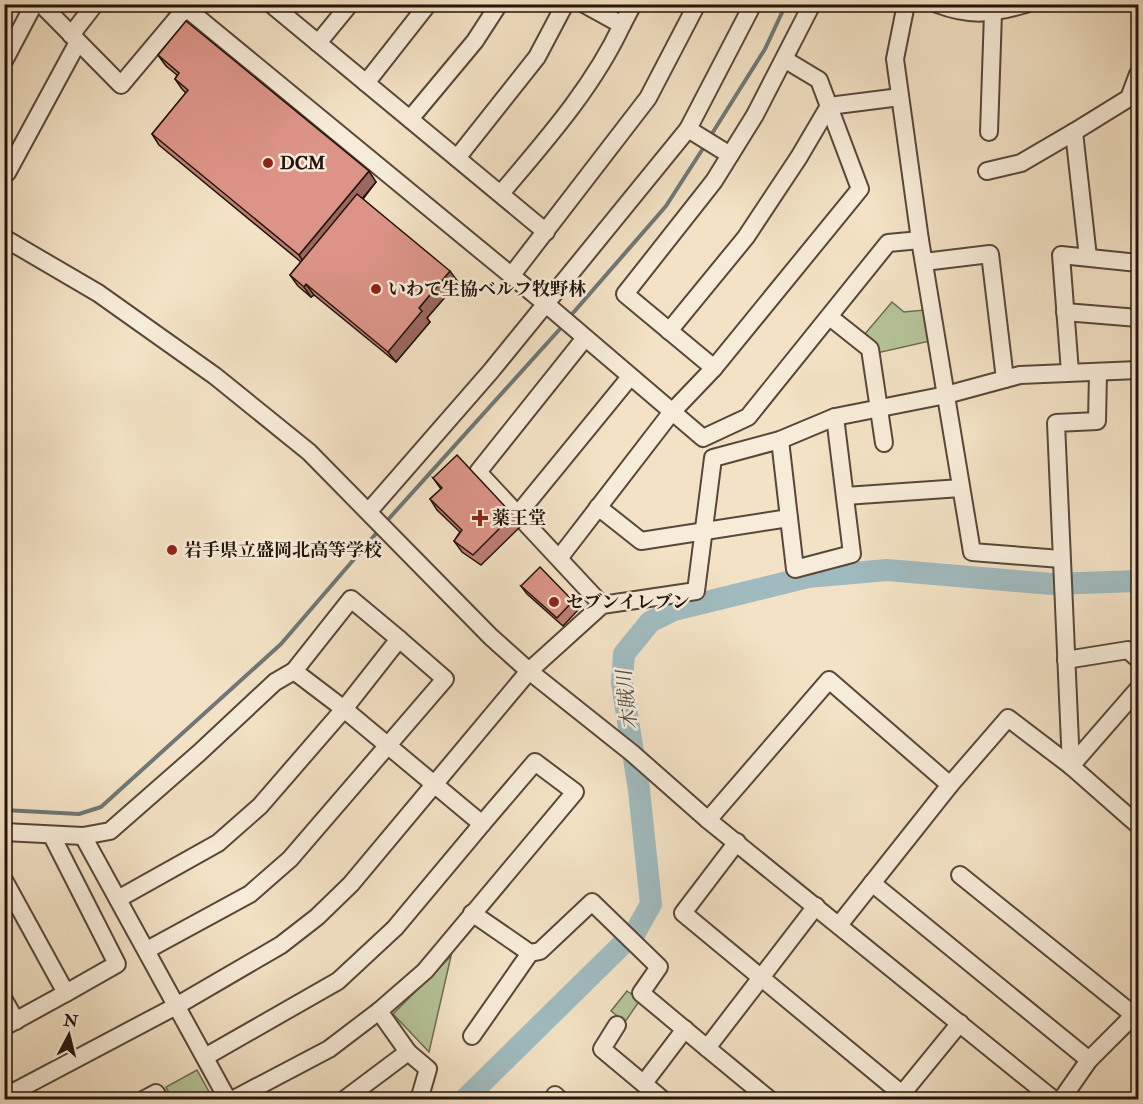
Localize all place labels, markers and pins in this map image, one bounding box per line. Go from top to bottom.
place label: DCM [280,152,326,175]
marker: DCM [261,156,275,170]
place label: いわて生協ベルフ牧野林 [388,278,586,301]
marker: いわて生協ベルフ牧野林 [369,282,383,296]
place label: 薬王堂 [492,507,546,530]
marker: 薬王堂 [473,511,487,525]
place label: 岩手県立盛岡北高等学校 [184,539,382,562]
marker: 岩手県立盛岡北高等学校 [165,543,179,557]
place label: セブンイレブン [566,591,690,614]
marker: セブンイレブン [547,595,561,609]

